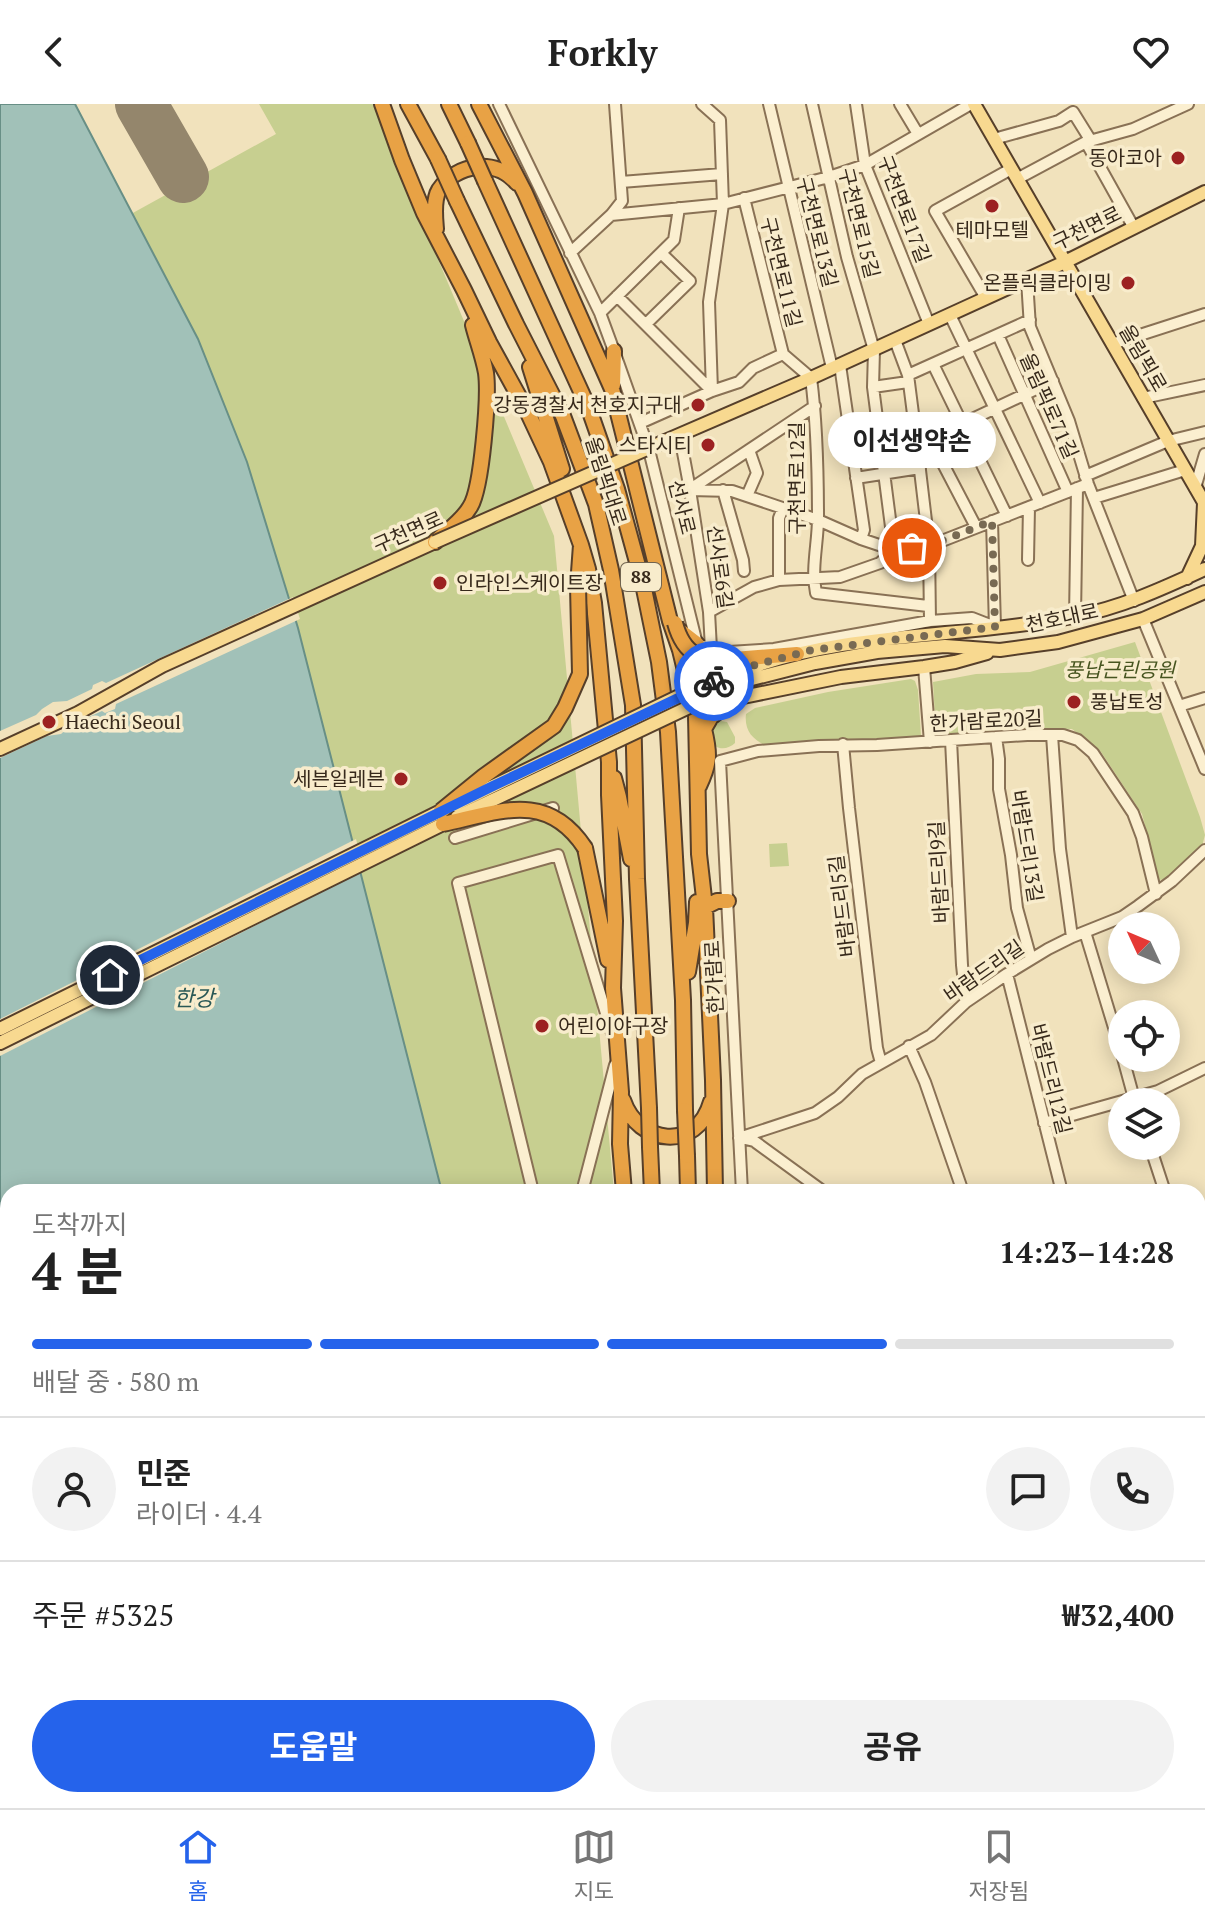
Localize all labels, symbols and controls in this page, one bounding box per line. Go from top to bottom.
text: Forkly [548,29,657,76]
icon: back [32,30,76,74]
icon: heart [1129,30,1173,74]
place label: 동아코아 [1088,144,1162,171]
marker: 동아코아 [1169,149,1187,167]
street label: 구천면로17길 [872,151,937,267]
street label: 구천면로15길 [833,165,886,281]
street label: 구천면로13길 [791,174,844,290]
marker: 테마모텔 [983,197,1001,215]
street label: 구천면로 [1048,199,1126,256]
street label: 구천면로11길 [755,214,808,330]
place label: 테마모텔 [955,216,1029,243]
place label: 온플릭클라이밍 [983,269,1112,296]
marker: 온플릭클라이밍 [1119,274,1137,292]
street label: 올림픽로 [1113,319,1174,396]
street label: 올림픽로71길 [1014,349,1085,463]
place label: 강동경찰서 천호지구대 [493,391,682,418]
marker: 강동경찰서 천호지구대 [689,396,707,414]
callout: 이선생약손 [828,412,996,468]
street label: 구천면로12길 [783,421,810,535]
text: 이선생약손 [852,423,972,457]
place label: 스타시티 [618,431,692,458]
street label: 올림픽대로 [579,433,634,529]
marker: 스타시티 [699,436,717,454]
street label: 선사로 [663,477,702,537]
street label: 구천면로 [369,504,447,559]
pin [878,514,946,582]
street label: 선사로6길 [701,523,740,611]
icon: bag [890,526,934,570]
road number: 88 [621,563,661,591]
place label: 인라인스케이트장 [456,569,603,596]
marker: 인라인스케이트장 [431,574,449,592]
street label: 천호대로 [1023,597,1101,638]
courier [674,641,754,721]
park label: 풍납근린공원 [1065,656,1177,683]
icon: bike [692,659,736,703]
place label: 풍납토성 [1090,688,1164,715]
marker: 풍납토성 [1065,693,1083,711]
street label: 한가람로20길 [929,704,1043,737]
place label: Haechi Seoul [65,708,181,735]
marker: Haechi Seoul [40,713,58,731]
place label: 세븐일레븐 [293,765,385,792]
marker: 세븐일레븐 [392,770,410,788]
street label: 바람드리13길 [1005,788,1050,904]
street label: 바람드리9길 [922,820,955,924]
street label: 바람드리5길 [822,853,861,959]
north arrow [1108,912,1180,984]
map controls [1108,912,1180,1160]
street label: 바람드리길 [938,933,1029,1008]
street label: 한가람로 [698,940,729,1014]
pin [76,941,144,1009]
icon: home [88,953,132,997]
water label: 한강 [174,983,217,1012]
button: locate [1108,1000,1180,1072]
place label: 어린이야구장 [558,1012,668,1039]
marker: 어린이야구장 [533,1017,551,1035]
street label: 바람드리12길 [1025,1021,1078,1137]
button: layers [1108,1088,1180,1160]
text: 도착까지 [32,1207,128,1241]
text: 14:23–14:28 [999,1232,1174,1272]
text: 4 분 [32,1236,123,1305]
text: 배달 중 · 580 m [32,1364,199,1398]
button: person [32,1447,116,1531]
button: chat [986,1447,1070,1531]
button: phone [1090,1447,1174,1531]
text: 민준 [136,1453,191,1493]
text: 라이더 · 4.4 [136,1496,262,1530]
text: 주문 #5325 [32,1595,174,1635]
text: ₩32,400 [1062,1595,1174,1635]
button: 도움말 [32,1700,595,1792]
button: 공유 [611,1700,1174,1792]
tab: 홈 [176,1825,220,1905]
tab: 지도 [572,1825,616,1905]
tab: 저장됨 [968,1825,1029,1905]

